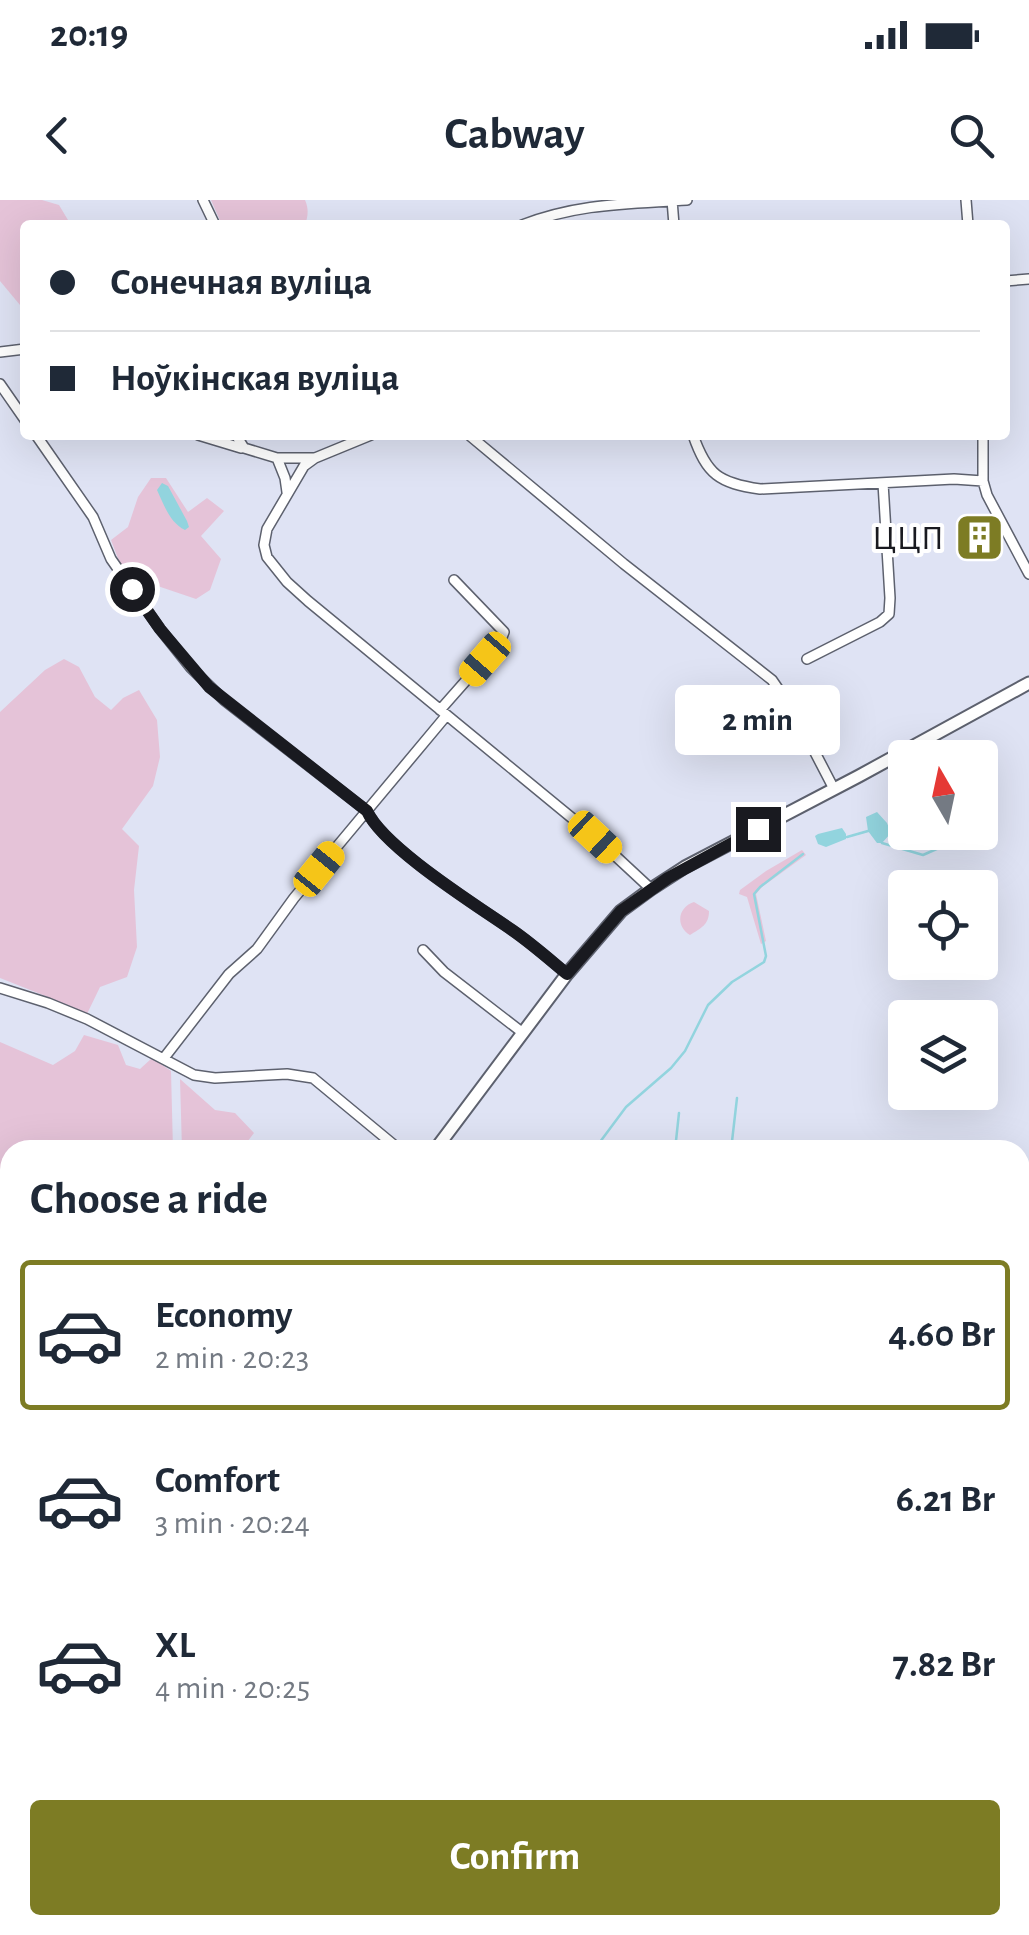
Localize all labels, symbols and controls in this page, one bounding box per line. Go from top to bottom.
text: 20:19 [50,16,128,54]
icon: back [30,108,85,163]
icon: search [944,108,999,163]
text: Cabway [444,112,585,157]
text: Сонечная вуліца [110,264,372,302]
text: Ноўкінская вуліца [110,360,399,398]
building icon: ЦЦП [953,512,1005,564]
place label: ЦЦП [872,521,944,556]
route start [110,567,155,612]
car [454,627,516,691]
callout: 2 min [676,684,840,754]
text: 2 min [722,704,793,736]
north arrow [888,740,998,850]
map controls [888,740,998,1110]
car [563,806,627,868]
route end [736,807,781,852]
car [288,836,350,902]
button: locate [888,870,998,980]
button: layers [888,1000,998,1110]
text: Choose a ride [30,1177,268,1222]
icon: car [35,1290,125,1380]
text: Economy [155,1297,293,1335]
text: 4.60 Br [888,1316,995,1354]
text: 2 min · 20:23 [155,1342,309,1374]
icon: car [35,1455,125,1545]
text: Comfort [155,1462,280,1500]
text: 6.21 Br [896,1481,995,1519]
text: 3 min · 20:24 [155,1507,310,1539]
icon: car [35,1620,125,1710]
text: XL [155,1627,195,1665]
text: 7.82 Br [893,1646,995,1684]
text: 4 min · 20:25 [155,1672,310,1704]
button: Confirm [30,1800,1000,1915]

